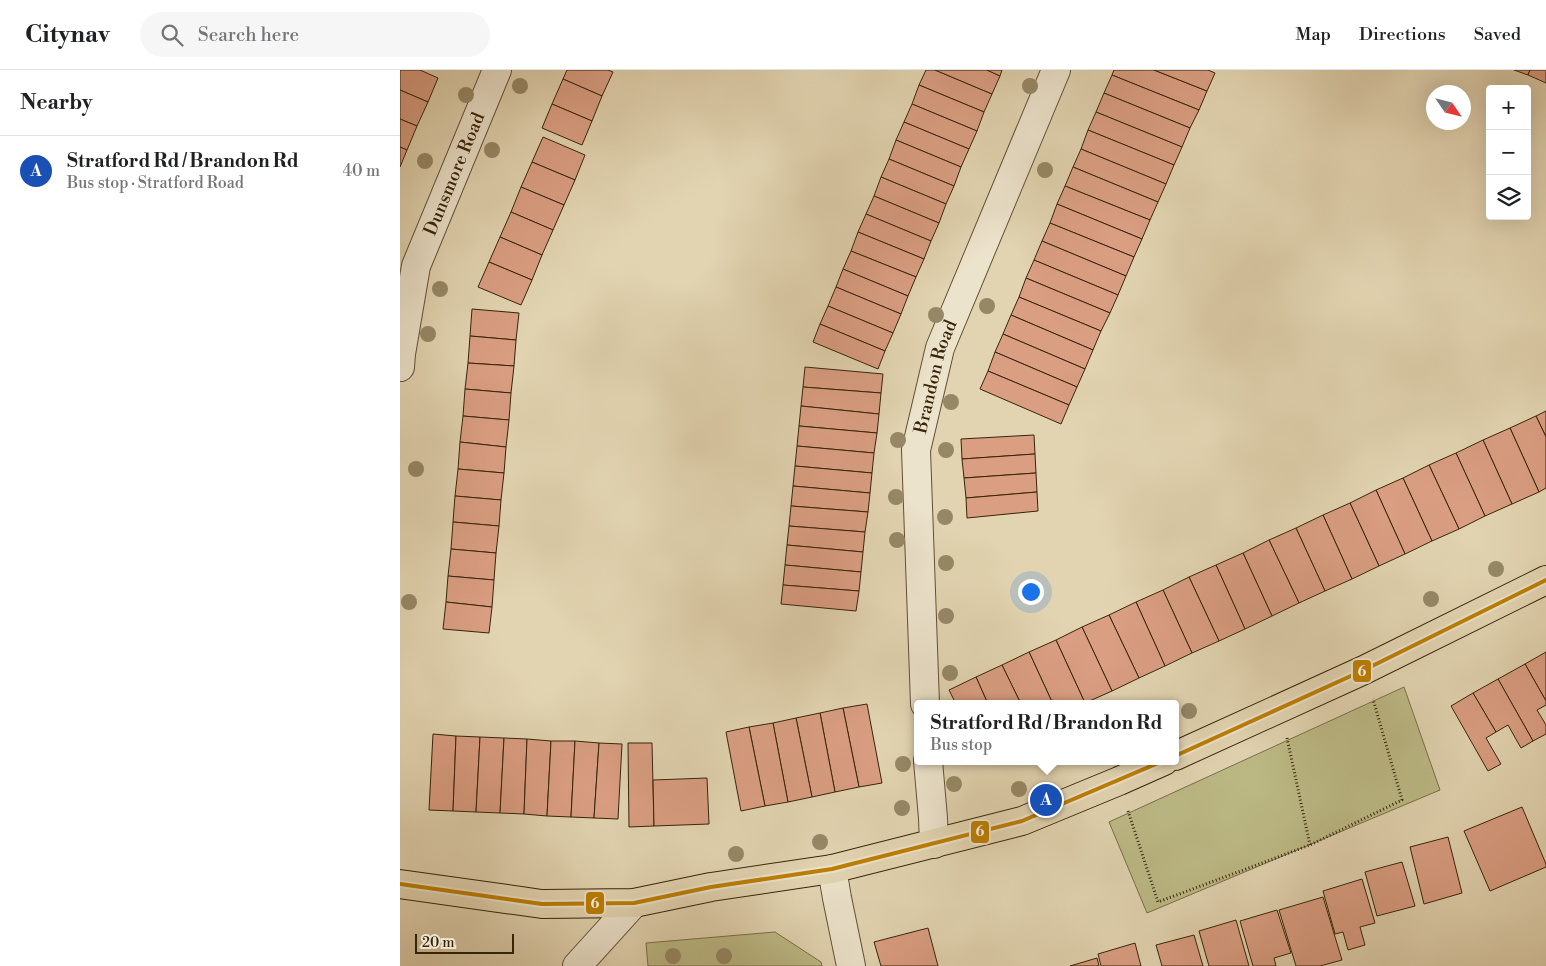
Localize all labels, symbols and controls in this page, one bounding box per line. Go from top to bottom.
search box [140,12,490,57]
text: Citynav [25,20,110,50]
icon: search [158,21,186,49]
text: Search here [198,23,299,47]
text: Map [1295,23,1331,46]
text: Directions [1359,23,1446,46]
text: Saved [1474,23,1521,46]
north arrow [1426,85,1471,130]
map controls [1486,85,1531,220]
button: + [1486,85,1531,130]
text: Nearby [20,90,93,116]
street label: Dunsmore Road [418,108,490,239]
button: − [1486,130,1531,175]
text: Stratford Rd / Brandon Rd [67,149,299,173]
text: A [30,161,42,181]
text: 40 m [343,161,380,181]
text: Bus stop · Stratford Road [67,173,244,193]
button: layers [1486,175,1531,220]
street label: Brandon Road [909,316,962,437]
your location [1018,579,1044,605]
line badge: 6 [1352,659,1372,683]
text: 6 [1358,663,1367,681]
popup [914,700,1179,765]
text: Stratford Rd / Brandon Rd [931,711,1162,735]
text: Bus stop [931,735,992,755]
pin: A [1030,781,1062,819]
line badge: 6 [970,820,990,844]
text: 6 [976,823,985,841]
line badge: 6 [585,891,605,915]
text: 6 [591,895,600,913]
scale bar [415,931,514,954]
text: 20 m [422,934,454,952]

